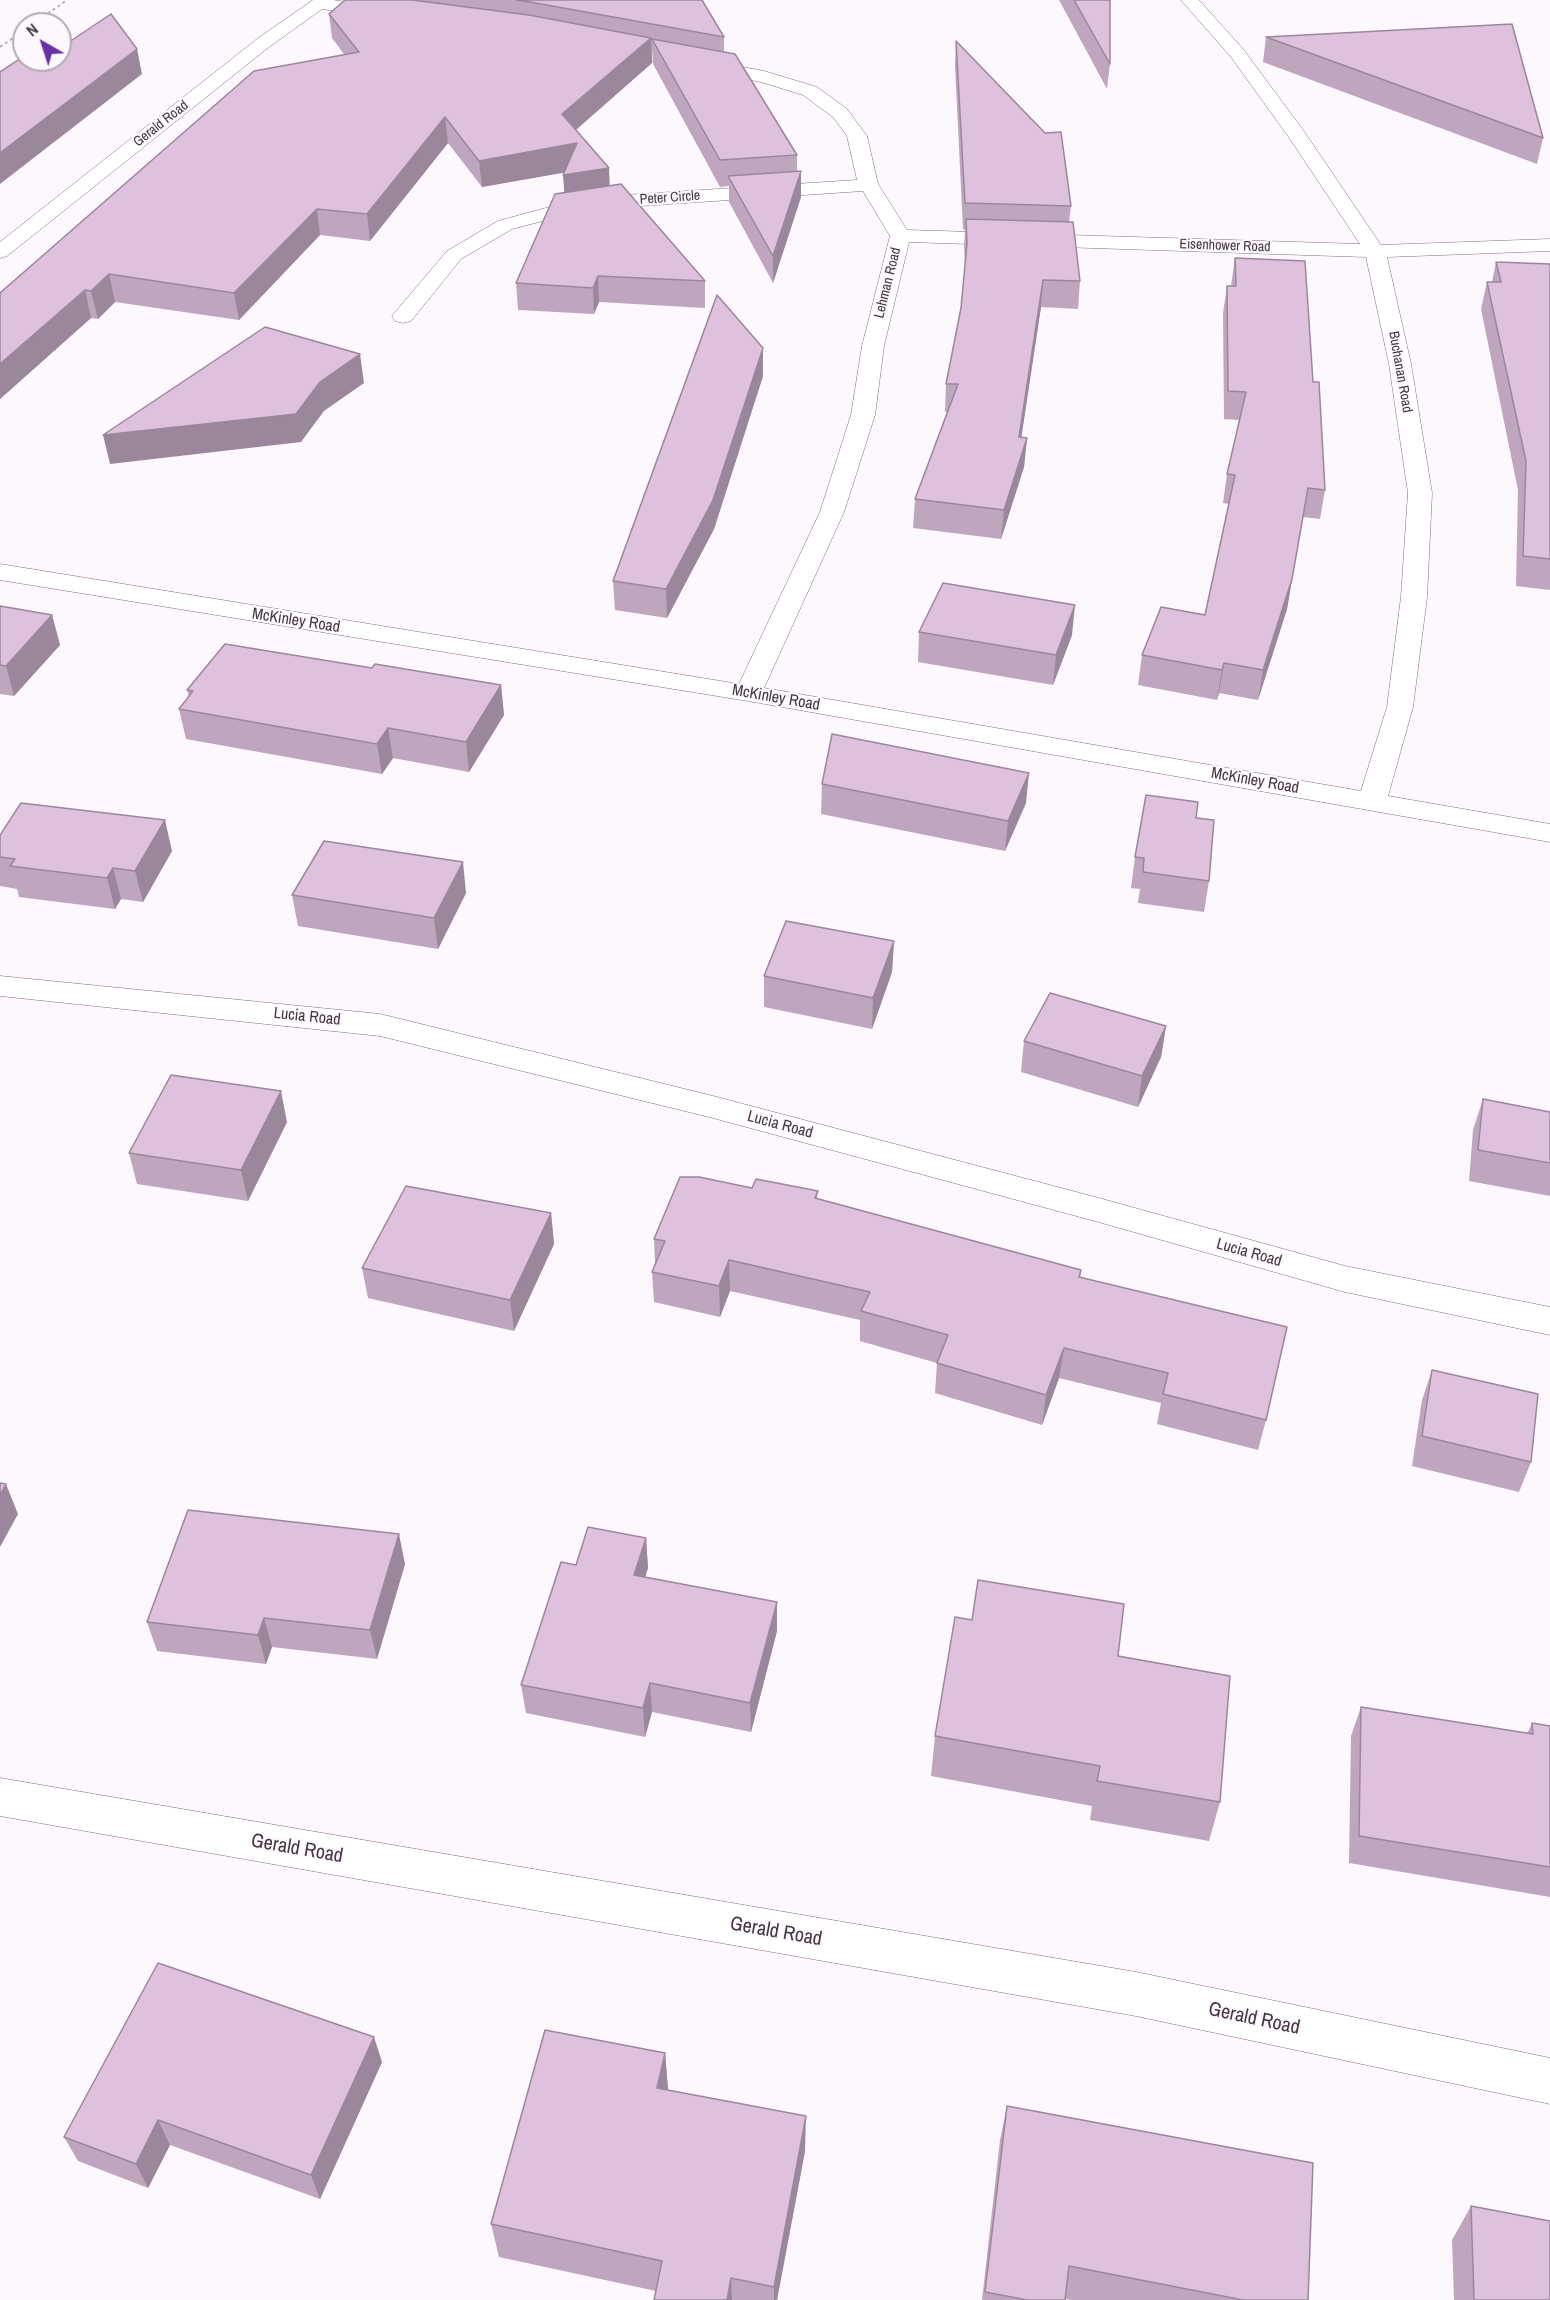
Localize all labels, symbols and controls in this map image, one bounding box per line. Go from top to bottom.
north arrow [12,12,72,72]
text: N [21,18,43,41]
street label: Gerald Road [130,97,192,151]
street label: Peter Circle [639,188,701,208]
street label: Eisenhower Road [1179,236,1271,256]
street label: Lehman Road [871,246,905,320]
street label: Buchanan Road [1385,330,1415,414]
street label: McKinley Road [251,605,341,637]
street label: McKinley Road [731,681,821,715]
street label: McKinley Road [1210,764,1300,798]
street label: Lucia Road [273,1004,341,1030]
street label: Lucia Road [745,1107,815,1143]
street label: Lucia Road [1214,1235,1284,1271]
street label: Gerald Road [249,1829,345,1869]
street label: Gerald Road [728,1912,824,1952]
street label: Gerald Road [1206,1998,1302,2040]

